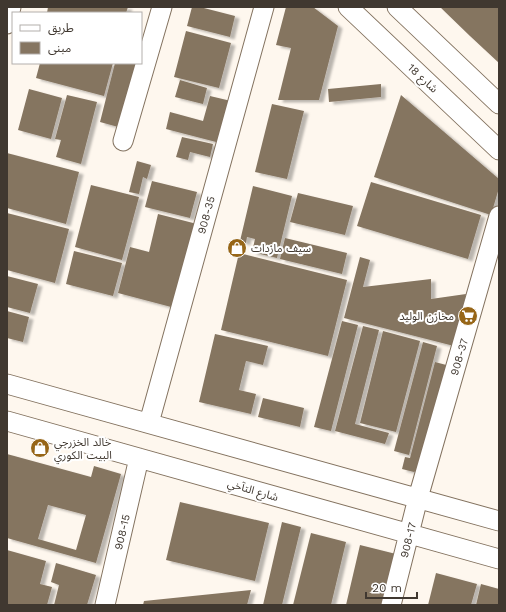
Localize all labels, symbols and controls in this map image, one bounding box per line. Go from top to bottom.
legend [12,12,142,64]
text: طريق [48,21,74,36]
text: مبنى [48,41,71,55]
street label: شارع 18 [404,61,441,96]
street label: 908-35 [195,195,218,235]
shop icon: سيف مازدات [226,237,248,259]
place label: سيف مازدات [251,242,311,255]
supermarket icon: مخازن الوليد [457,305,479,327]
place label: مخازن الوليد [399,310,454,323]
street label: 908-37 [448,337,471,377]
place label: خالد الخزرجي البيت الكوري [54,436,112,465]
shop icon: خالد الخزرجي البيت الكوري [29,437,51,459]
street label: شارع التآخي [225,477,280,507]
street label: 908-15 [112,513,133,551]
street label: 908-17 [398,521,419,559]
scale bar [366,574,417,600]
text: 20 m [372,581,402,595]

